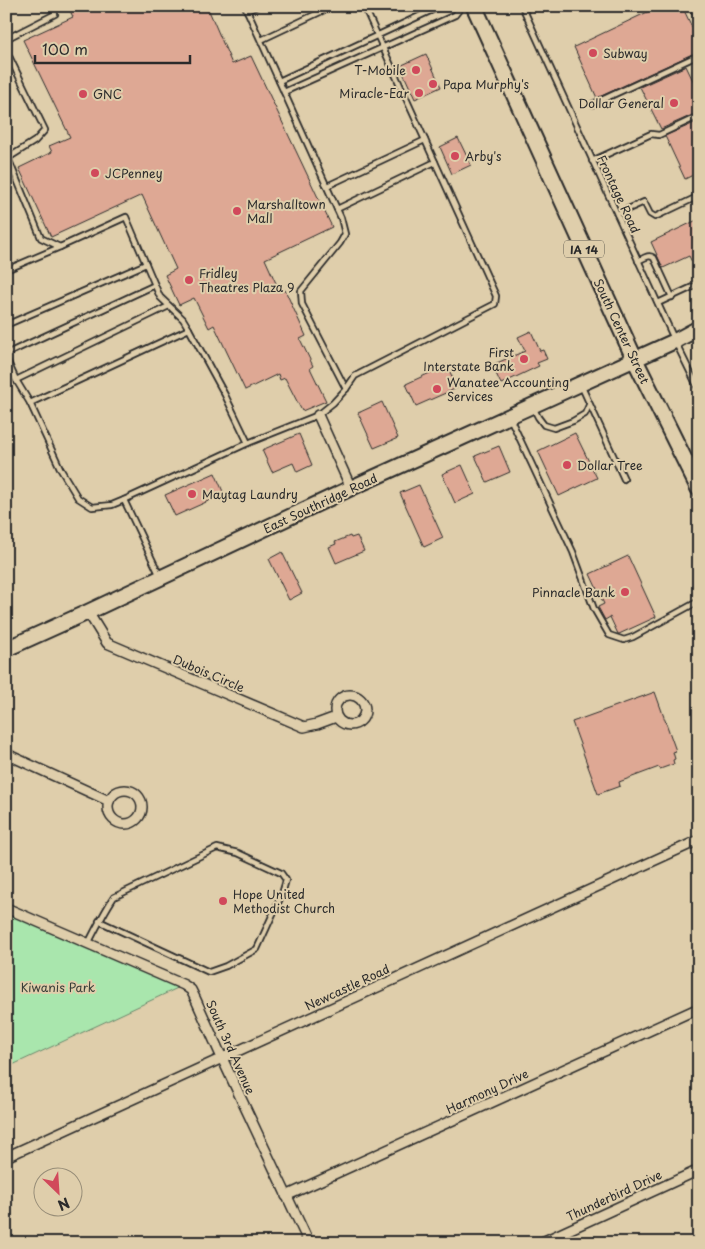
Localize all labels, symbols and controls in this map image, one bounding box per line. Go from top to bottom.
scale bar [35,32,190,64]
text: 100 m [42,37,88,60]
place label: Subway [603,44,648,62]
marker: Subway [587,47,599,59]
place label: T-Mobile [354,61,406,79]
marker: T-Mobile [410,64,422,76]
place label: Papa Murphy's [443,75,530,93]
marker: Papa Murphy's [427,78,439,90]
place label: Miracle-Ear [339,84,410,102]
place label: GNC [93,85,122,103]
marker: Miracle-Ear [413,87,425,99]
marker: GNC [77,88,89,100]
place label: Dollar General [578,94,664,112]
marker: Dollar General [668,97,680,109]
place label: Arby's [465,147,502,165]
marker: Arby's [449,150,461,162]
street label: Frontage Road [593,152,645,236]
place label: JCPenney [105,164,163,182]
marker: JCPenney [89,167,101,179]
place label: Marshalltown Mall [247,195,326,227]
marker: Marshalltown Mall [231,205,243,217]
road number: IA 14 [564,240,604,258]
place label: Fridley Theatres Plaza 9 [199,264,295,296]
marker: Fridley Theatres Plaza 9 [183,274,195,286]
street label: South Center Street [590,275,654,387]
place label: First Interstate Bank [423,343,514,375]
marker: First Interstate Bank [518,353,530,365]
place label: Wanatee Accounting Services [447,373,569,405]
marker: Wanatee Accounting Services [431,383,443,395]
place label: Dollar Tree [577,456,643,474]
marker: Dollar Tree [561,459,573,471]
street label: East Southridge Road [260,469,380,537]
place label: Maytag Laundry [202,485,298,503]
marker: Maytag Laundry [186,488,198,500]
place label: Pinnacle Bank [532,583,615,601]
marker: Pinnacle Bank [619,586,631,598]
street label: Dubois Circle [170,650,248,696]
place label: Hope United Methodist Church [233,885,335,917]
marker: Hope United Methodist Church [217,895,229,907]
street label: Newcastle Road [302,959,392,1015]
park label: Kiwanis Park [21,978,95,996]
street label: South 3rd Avenue [202,997,260,1097]
street label: Harmony Drive [443,1064,531,1118]
street label: Thunderbird Drive [563,1165,665,1225]
north arrow [32,1166,82,1216]
text: N [54,1192,73,1216]

